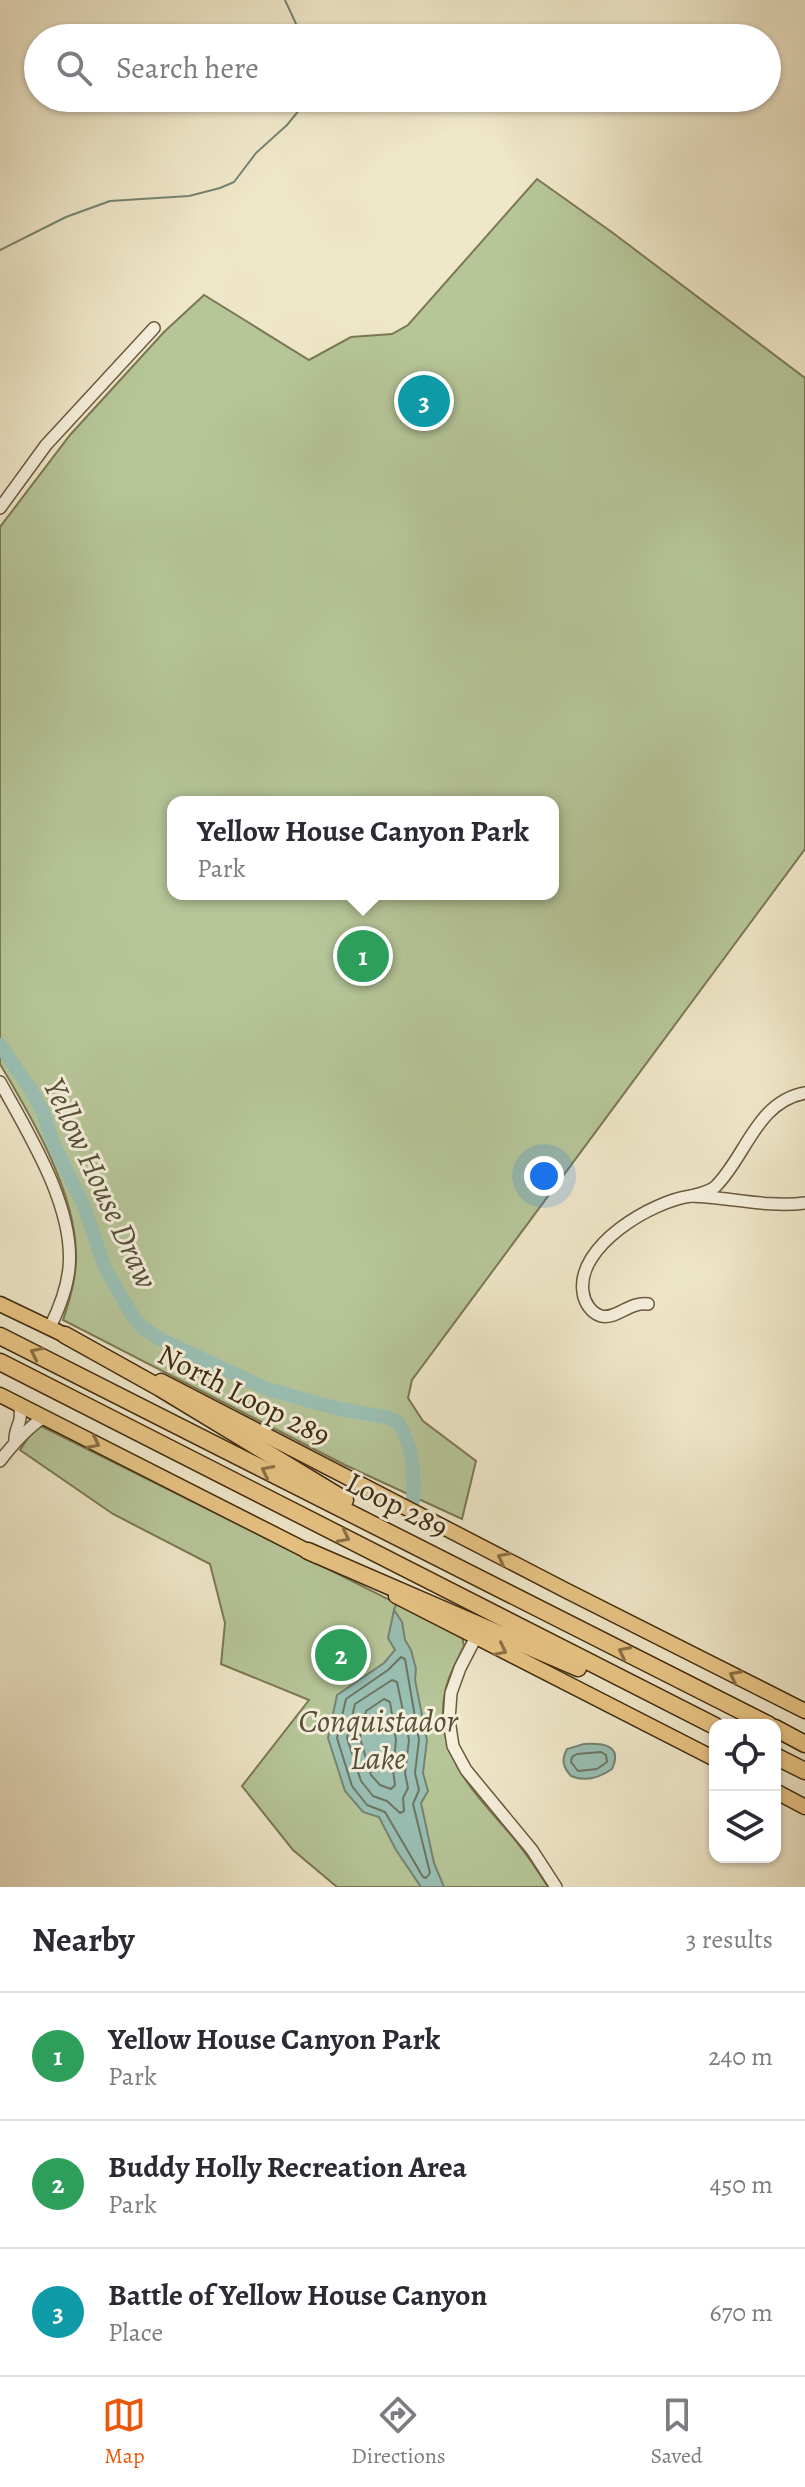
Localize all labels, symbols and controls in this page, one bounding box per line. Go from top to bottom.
search box [24,24,781,112]
icon: search [52,46,96,90]
text: Search here [116,48,259,88]
pin: 3 [398,371,450,431]
popup [167,796,559,900]
text: Yellow House Canyon Park [197,811,529,851]
text: Park [197,851,246,886]
pin: 1 [337,926,389,986]
water label: Yellow House Draw [33,1071,169,1296]
your location [524,1156,564,1196]
street label: North Loop 289 [151,1334,337,1456]
one-way arrow [29,1348,44,1363]
one-way arrow [86,1434,101,1449]
street label: Loop 289 [339,1462,455,1548]
one-way arrow [261,1465,276,1481]
one-way arrow [336,1527,351,1543]
one-way arrow [497,1552,512,1568]
pin: 2 [315,1625,367,1685]
one-way arrow [493,1640,507,1655]
one-way arrow [618,1646,633,1661]
one-way arrow [729,1670,744,1685]
water label: Conquistador Lake [299,1699,458,1780]
map controls [709,1719,781,1863]
button: locate [709,1719,781,1791]
button: layers [709,1791,781,1863]
text: Nearby [32,1916,135,1963]
text: 3 results [686,1922,773,1957]
text: Yellow House Canyon Park [108,2019,440,2059]
text: 1 [53,2039,63,2074]
text: 240 m [708,2039,773,2074]
text: Park [108,2059,157,2094]
text: Buddy Holly Recreation Area [108,2147,467,2187]
text: 2 [52,2167,64,2202]
text: 450 m [709,2167,773,2202]
text: Park [108,2187,157,2222]
text: Battle of Yellow House Canyon [108,2275,487,2315]
text: 3 [52,2295,64,2330]
text: 670 m [709,2295,773,2330]
text: Place [108,2315,163,2350]
tab: Map [102,2393,146,2471]
tab: Directions [351,2393,446,2471]
tab: Saved [650,2393,703,2471]

